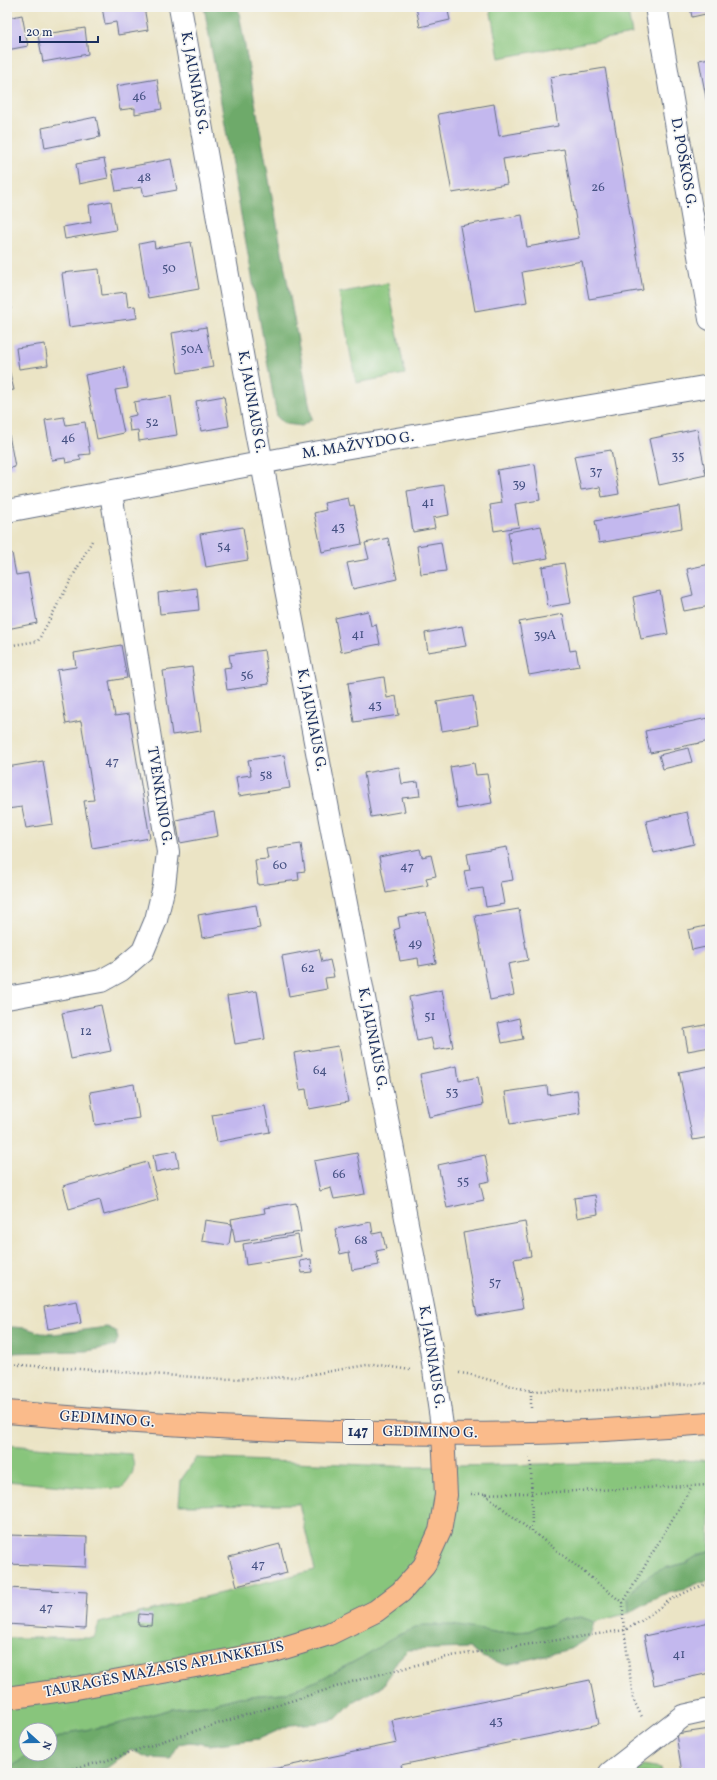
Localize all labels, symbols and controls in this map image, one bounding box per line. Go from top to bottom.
scale bar [20,18,98,44]
text: 20 m [26,25,53,41]
street label: K. JAUNIAUS G. [175,30,213,136]
house number: 46 [132,88,147,106]
street label: D. POŠKOS G. [665,116,701,210]
house number: 48 [137,169,151,187]
house number: 26 [591,179,605,197]
house number: 50 [162,260,176,278]
house number: 50A [181,341,203,359]
street label: K. JAUNIAUS G. [232,349,270,455]
house number: 52 [145,414,159,432]
street label: M. MAŽVYDO G. [301,427,415,465]
house number: 46 [61,430,76,448]
house number: 35 [672,448,684,466]
house number: 37 [590,463,602,481]
house number: 39 [512,476,526,494]
house number: 41 [422,494,434,512]
house number: 43 [331,519,345,537]
house number: 54 [217,538,231,556]
house number: 41 [352,626,364,644]
house number: 39A [534,627,556,645]
house number: 56 [241,667,254,685]
street label: K. JAUNIAUS G. [291,667,331,773]
house number: 43 [368,697,382,715]
street label: TVENKINIO G. [141,745,177,847]
house number: 47 [105,753,119,771]
house number: 58 [260,767,272,785]
house number: 60 [273,857,287,875]
house number: 47 [400,858,414,876]
house number: 49 [408,935,422,953]
house number: 62 [301,960,315,978]
street label: K. JAUNIAUS G. [352,986,392,1092]
house number: 51 [424,1008,436,1026]
house number: 12 [80,1023,92,1041]
house number: 64 [313,1062,327,1080]
house number: 53 [446,1084,459,1102]
house number: 66 [332,1166,346,1184]
house number: 55 [457,1173,469,1191]
house number: 68 [354,1232,368,1250]
house number: 57 [489,1274,501,1292]
street label: K. JAUNIAUS G. [412,1304,450,1410]
street label: GEDIMINO G. [59,1406,155,1434]
road number: 147 [343,1420,373,1444]
street label: GEDIMINO G. [382,1422,478,1444]
house number: 47 [251,1556,265,1574]
house number: 47 [39,1599,53,1617]
street label: TAURAGĖS MAŽASIS APLINKKELIS [42,1636,286,1704]
house number: 41 [673,1646,685,1664]
house number: 43 [489,1713,503,1731]
north arrow [18,1722,58,1762]
text: N [38,1739,54,1751]

